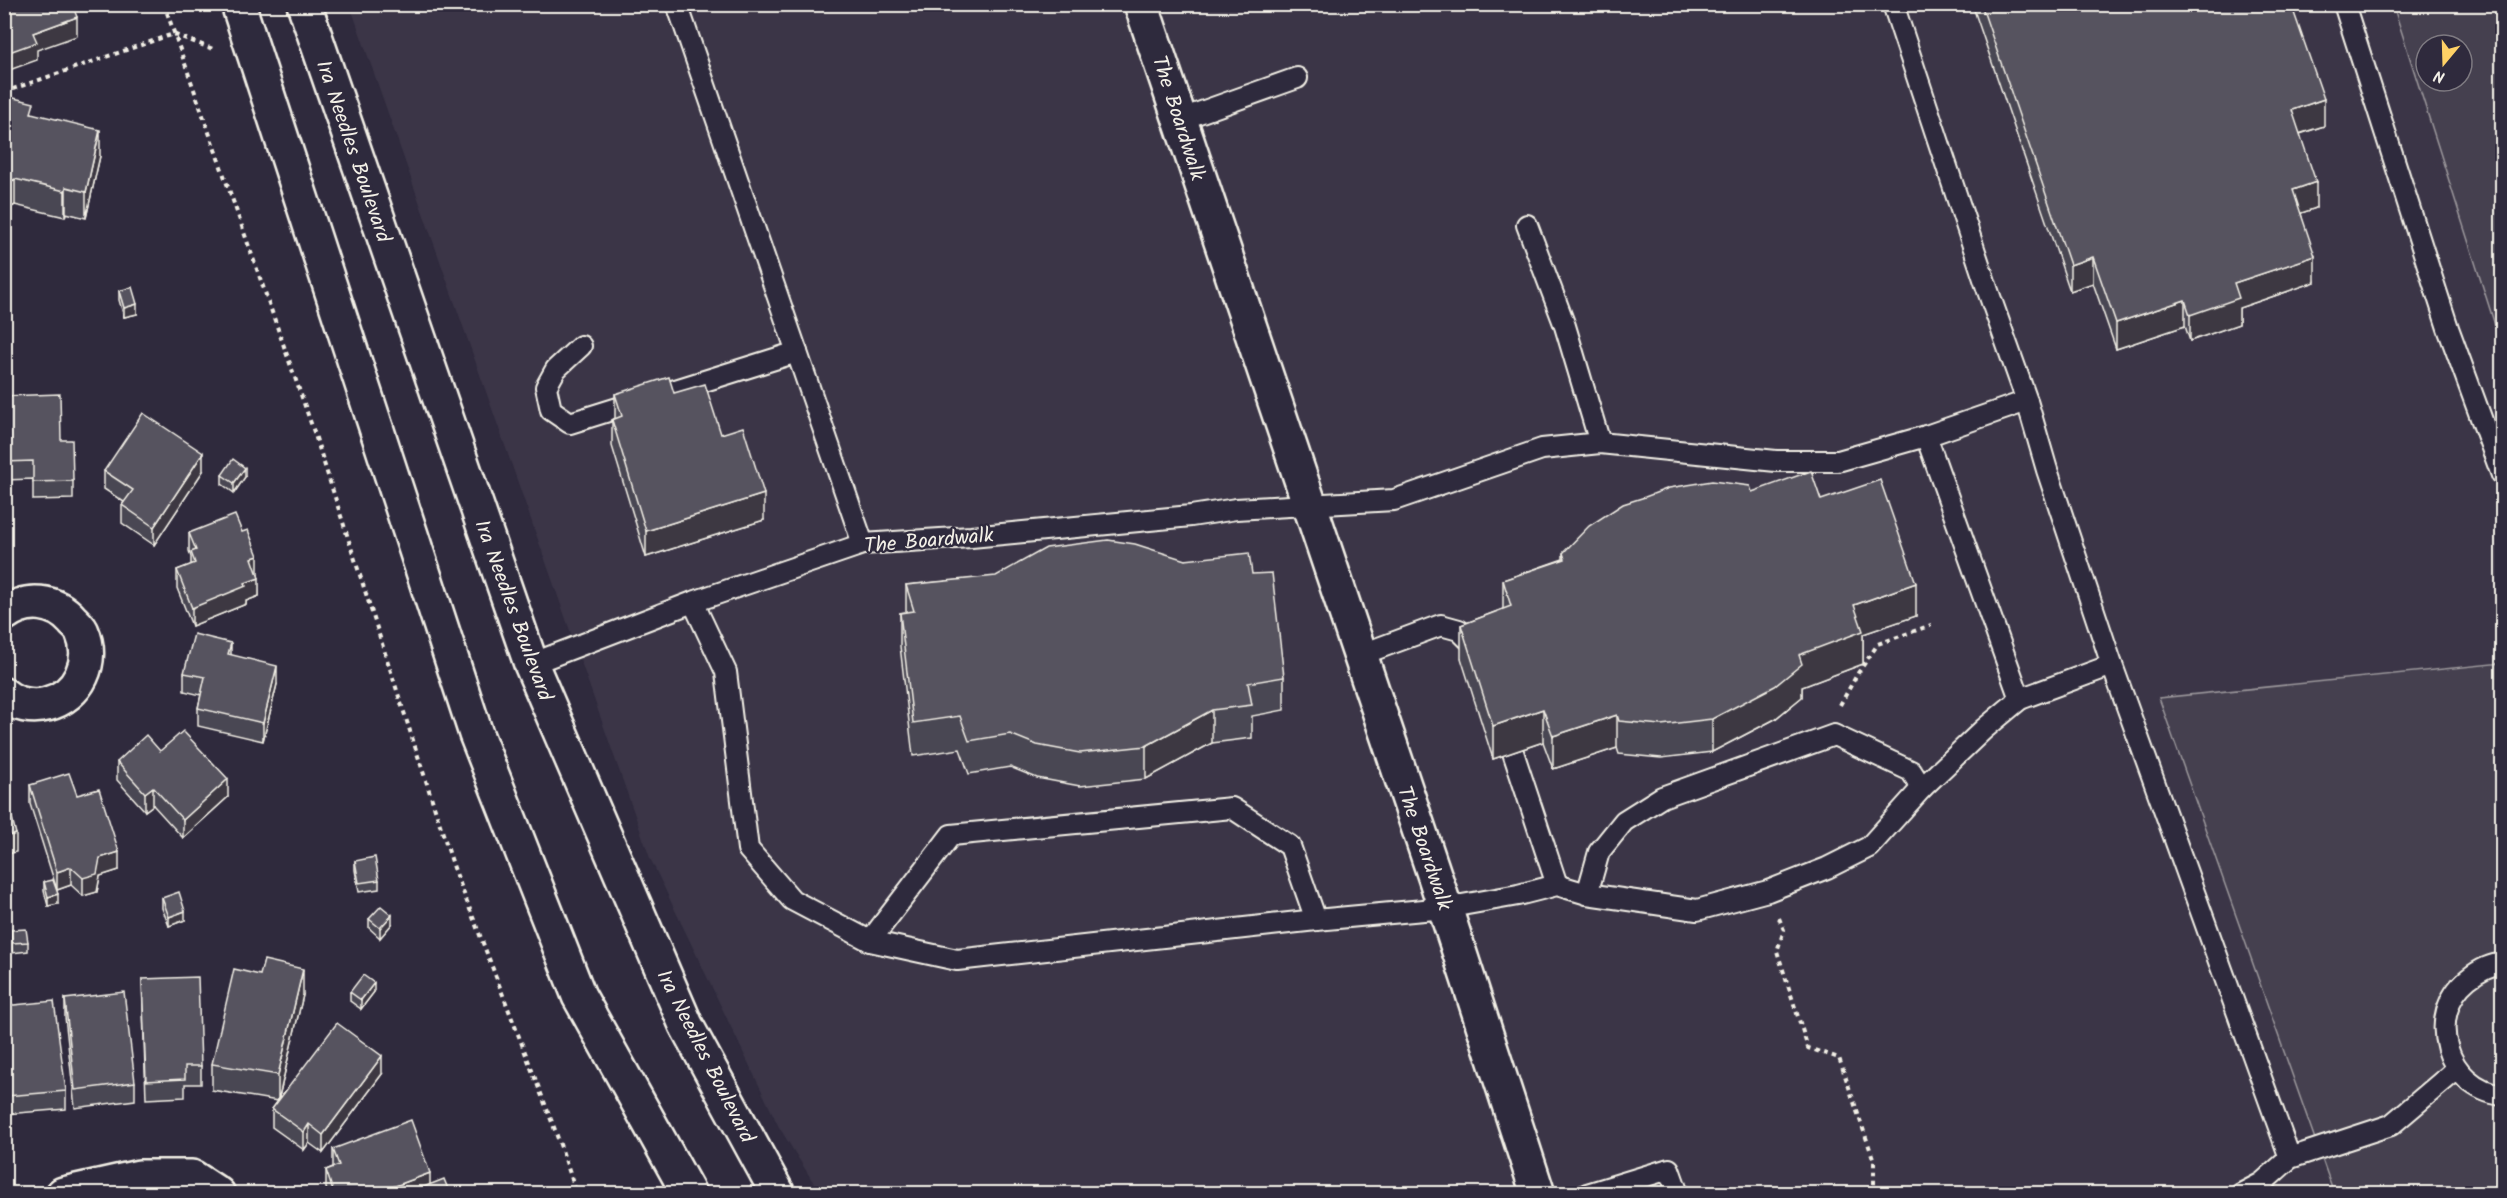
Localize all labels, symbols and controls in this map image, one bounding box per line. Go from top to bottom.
north arrow [2414,33,2474,93]
street label: The Boardwalk [1142,52,1213,185]
street label: Ira Needles Boulevard [306,56,399,248]
text: N [2431,62,2448,89]
street label: Ira Needles Boulevard [464,515,561,706]
street label: The Boardwalk [863,519,995,564]
street label: The Boardwalk [1387,782,1460,915]
street label: Ira Needles Boulevard [647,964,763,1150]

